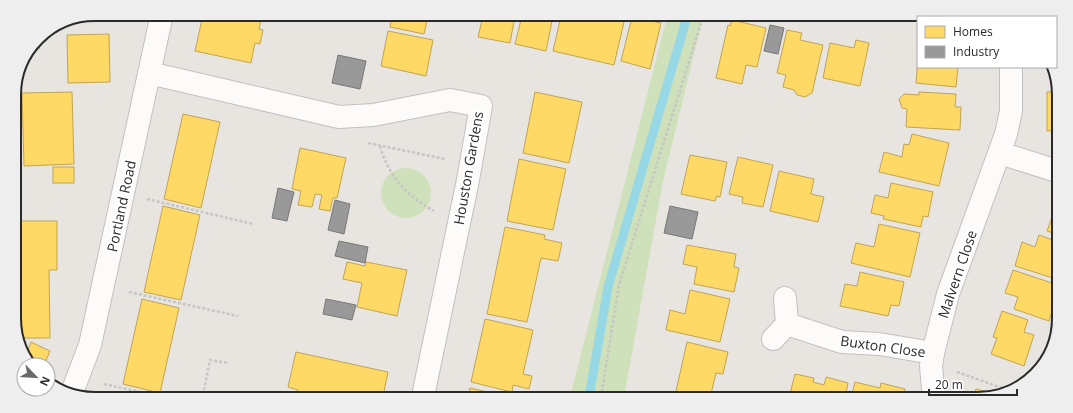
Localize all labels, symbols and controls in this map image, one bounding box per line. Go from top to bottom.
legend [917,16,1057,68]
text: Homes [953,23,993,40]
text: Industry [953,43,1000,60]
street label: Houston Gardens [449,109,487,226]
street label: Portland Road [102,159,140,253]
street label: Malvern Close [933,227,981,321]
street label: Buxton Close [839,331,927,361]
north arrow [16,357,56,397]
scale bar [929,371,1017,397]
text: N [37,374,54,389]
text: 20 m [935,376,963,393]

